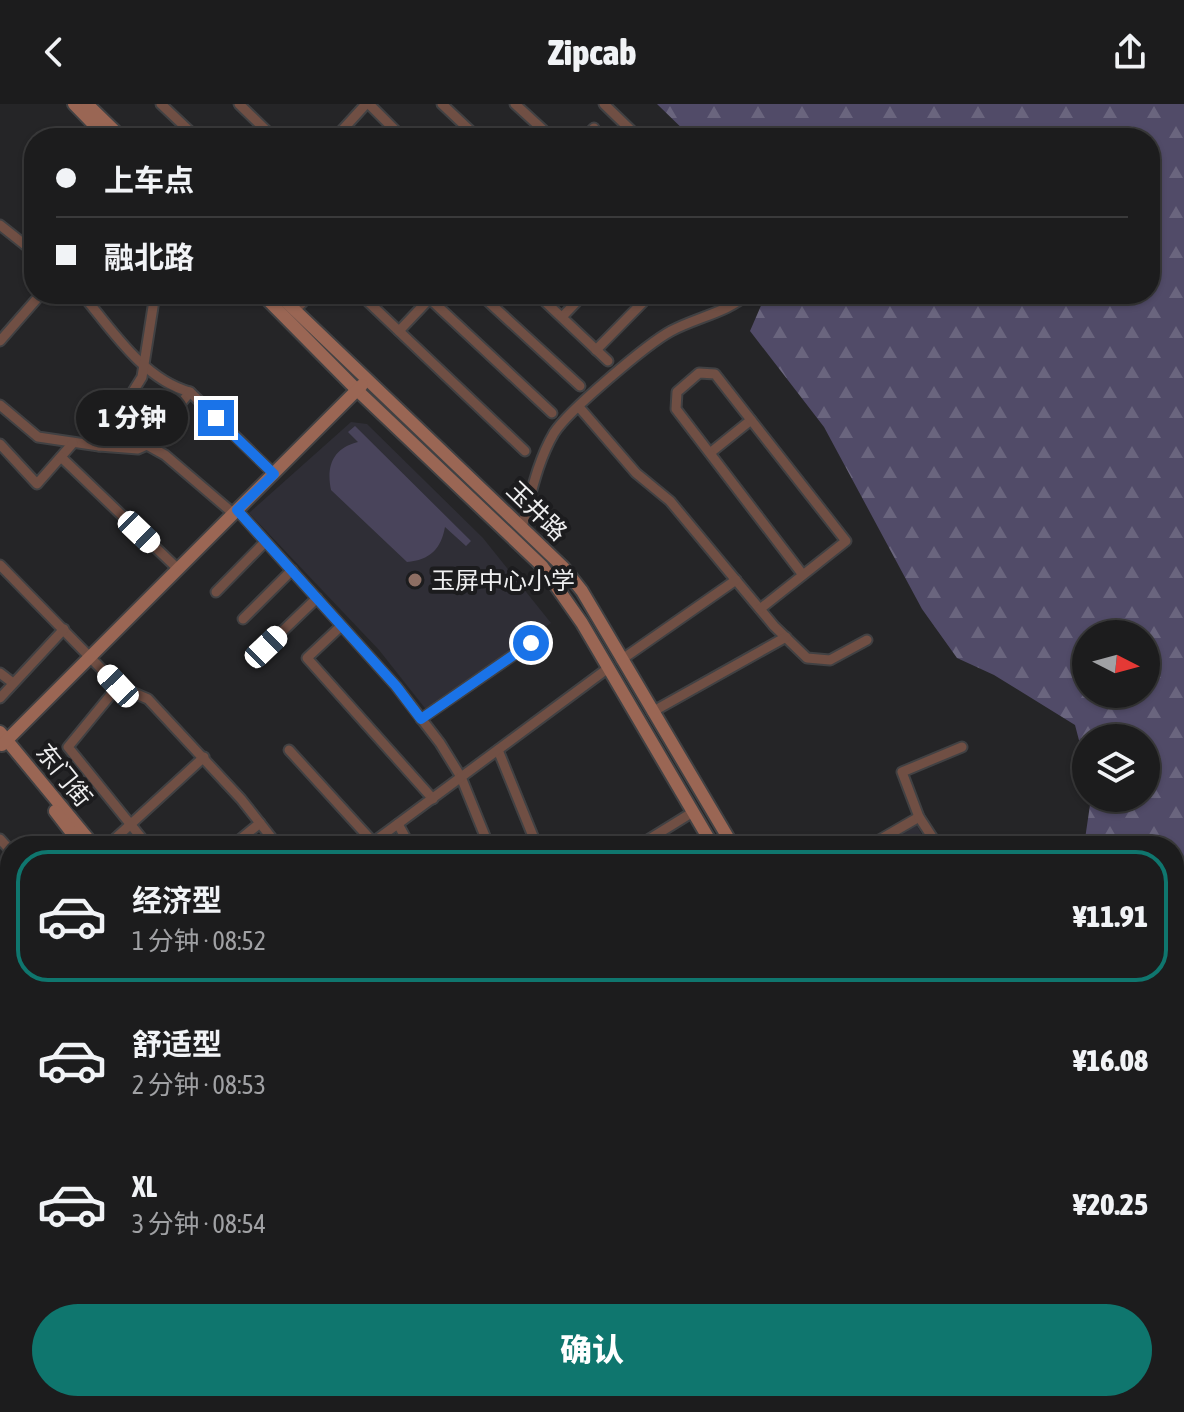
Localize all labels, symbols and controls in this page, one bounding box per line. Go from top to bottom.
icon: back [32,30,76,74]
icon: share [1108,30,1152,74]
text: Zipcab [548,31,636,73]
text: 上车点 [104,163,194,197]
text: 融北路 [104,240,194,274]
callout: 1 分钟 [76,390,188,446]
route end [198,400,234,436]
text: 1 分钟 [98,403,166,433]
street label: 玉井路 [502,476,572,546]
car [113,507,165,557]
place label: 玉屏中心小学 [431,567,575,594]
marker: 玉屏中心小学 [406,571,424,589]
north arrow [1072,620,1160,708]
map controls [1072,620,1160,812]
car [240,622,292,672]
route start [513,625,549,661]
car [93,660,143,712]
button: layers [1072,724,1160,812]
street label: 东门街 [31,739,97,811]
icon: car [36,880,108,952]
text: 经济型 [132,883,222,917]
text: ¥11.91 [1073,899,1148,933]
text: 1 分钟 · 08:52 [132,926,266,956]
icon: car [36,1024,108,1096]
text: 舒适型 [132,1027,222,1061]
text: ¥16.08 [1073,1043,1148,1077]
text: 2 分钟 · 08:53 [132,1070,266,1100]
icon: car [36,1168,108,1240]
text: XL [132,1169,157,1203]
text: ¥20.25 [1073,1187,1148,1221]
text: 3 分钟 · 08:54 [132,1209,266,1239]
button: 确认 [32,1304,1152,1396]

